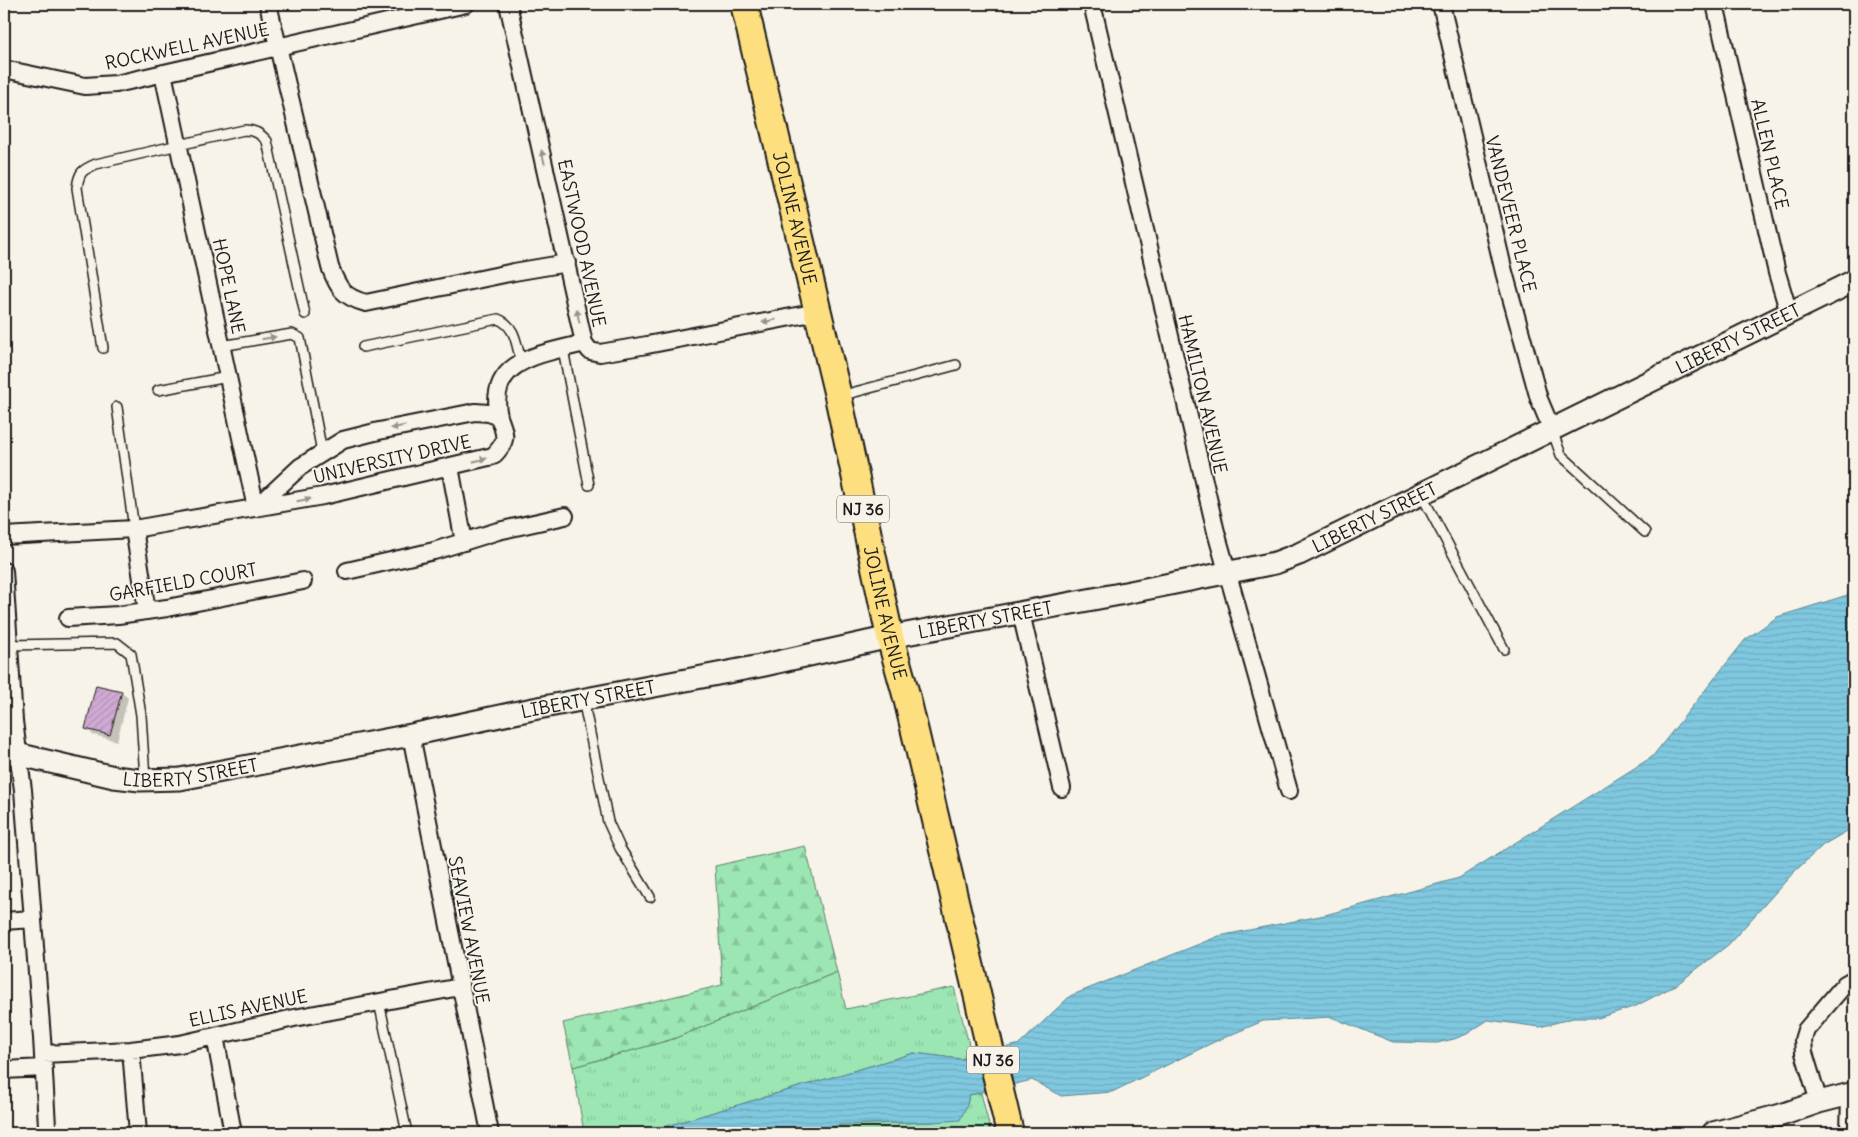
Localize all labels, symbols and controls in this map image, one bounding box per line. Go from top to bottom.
street label: ROCKWELL AVENUE [103,17,271,75]
street label: ALLEN PLACE [1746,96,1794,212]
street label: VANDEVEER PLACE [1480,133,1542,295]
street label: JOLINE AVENUE [768,149,822,287]
one-way arrow [539,150,547,165]
street label: EASTWOOD AVENUE [553,157,611,329]
street label: HOPE LANE [208,236,250,336]
street label: LIBERTY STREET [1672,298,1804,379]
one-way arrow [574,308,582,323]
street label: HAMILTON AVENUE [1173,312,1233,476]
one-way arrow [761,318,777,326]
one-way arrow [262,333,278,341]
one-way arrow [390,423,405,431]
street label: UNIVERSITY DRIVE [311,430,473,488]
one-way arrow [472,455,487,463]
street label: LIBERTY STREET [1308,477,1441,557]
one-way arrow [296,495,312,503]
road number: NJ 36 [837,496,889,522]
street label: JOLINE AVENUE [859,544,913,682]
street label: GARFIELD COURT [107,558,259,606]
street label: LIBERTY STREET [916,595,1054,643]
street label: LIBERTY STREET [519,675,657,723]
street label: LIBERTY STREET [121,753,260,791]
street label: SEAVIEW AVENUE [443,854,495,1006]
street label: ELLIS AVENUE [187,984,309,1032]
road number: NJ 36 [967,1046,1019,1074]

